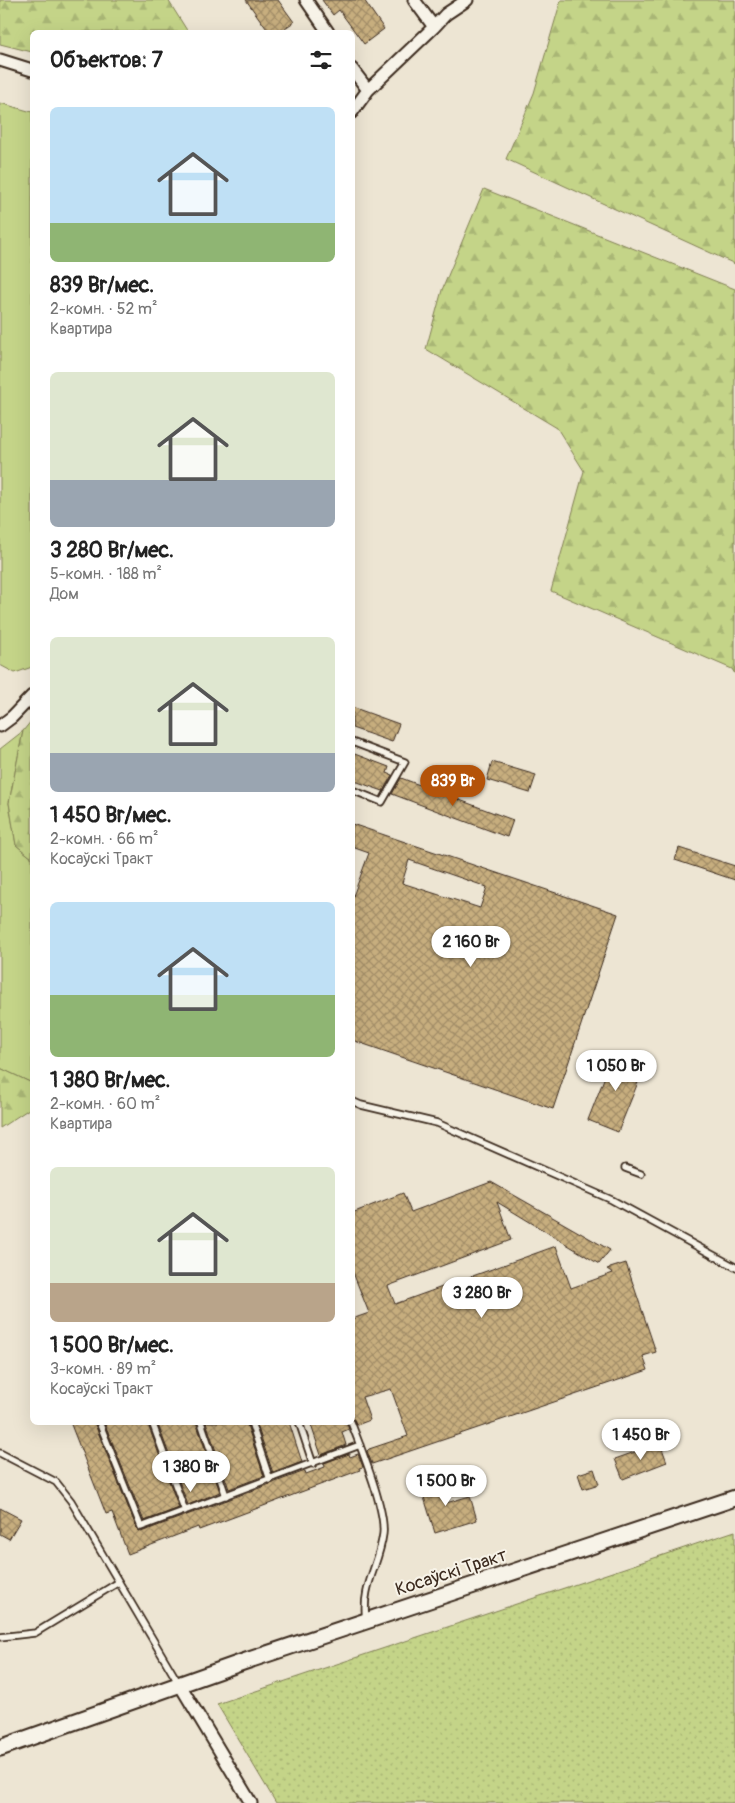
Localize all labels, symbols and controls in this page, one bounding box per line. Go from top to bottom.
icon: filters [307,46,335,74]
text: Объектов: 7 [50,47,163,74]
icon: home [148,139,238,229]
text: 839 Br/мес. [50,272,154,299]
text: 2-комн. · 52 m² [50,299,158,319]
text: Квартира [50,319,112,339]
icon: home [148,404,238,494]
text: 3 280 Br/мес. [50,537,174,564]
text: 5-комн. · 188 m² [50,564,162,584]
text: Дом [50,584,79,604]
icon: home [148,669,238,759]
pin: 839 Br [412,764,494,807]
text: 839 Br [431,771,475,791]
text: 1 450 Br/мес. [50,802,172,829]
text: 2-комн. · 66 m² [50,829,159,849]
text: Косаўскі Тракт [50,849,153,869]
pin: 2 160 Br [419,926,523,968]
text: 2 160 Br [442,932,500,952]
icon: home [148,934,238,1024]
pin: 1 050 Br [564,1050,668,1092]
text: 1 050 Br [587,1056,645,1076]
text: 1 380 Br/мес. [50,1067,170,1094]
text: 2-комн. · 60 m² [50,1094,160,1114]
text: Квартира [50,1114,112,1134]
icon: home [148,1199,238,1289]
pin: 3 280 Br [430,1276,534,1319]
text: 3 280 Br [453,1283,511,1303]
text: 1 500 Br/мес. [50,1332,174,1359]
text: 3-комн. · 89 m² [50,1359,156,1379]
text: Косаўскі Тракт [50,1379,153,1399]
pin: 1 450 Br [589,1418,693,1461]
text: 1 450 Br [613,1425,669,1445]
pin: 1 380 Br [139,1450,243,1493]
text: 1 380 Br [163,1457,219,1477]
pin: 1 500 Br [394,1464,498,1507]
text: 1 500 Br [417,1471,475,1491]
street label: Косаўскі Тракт [392,1544,510,1601]

